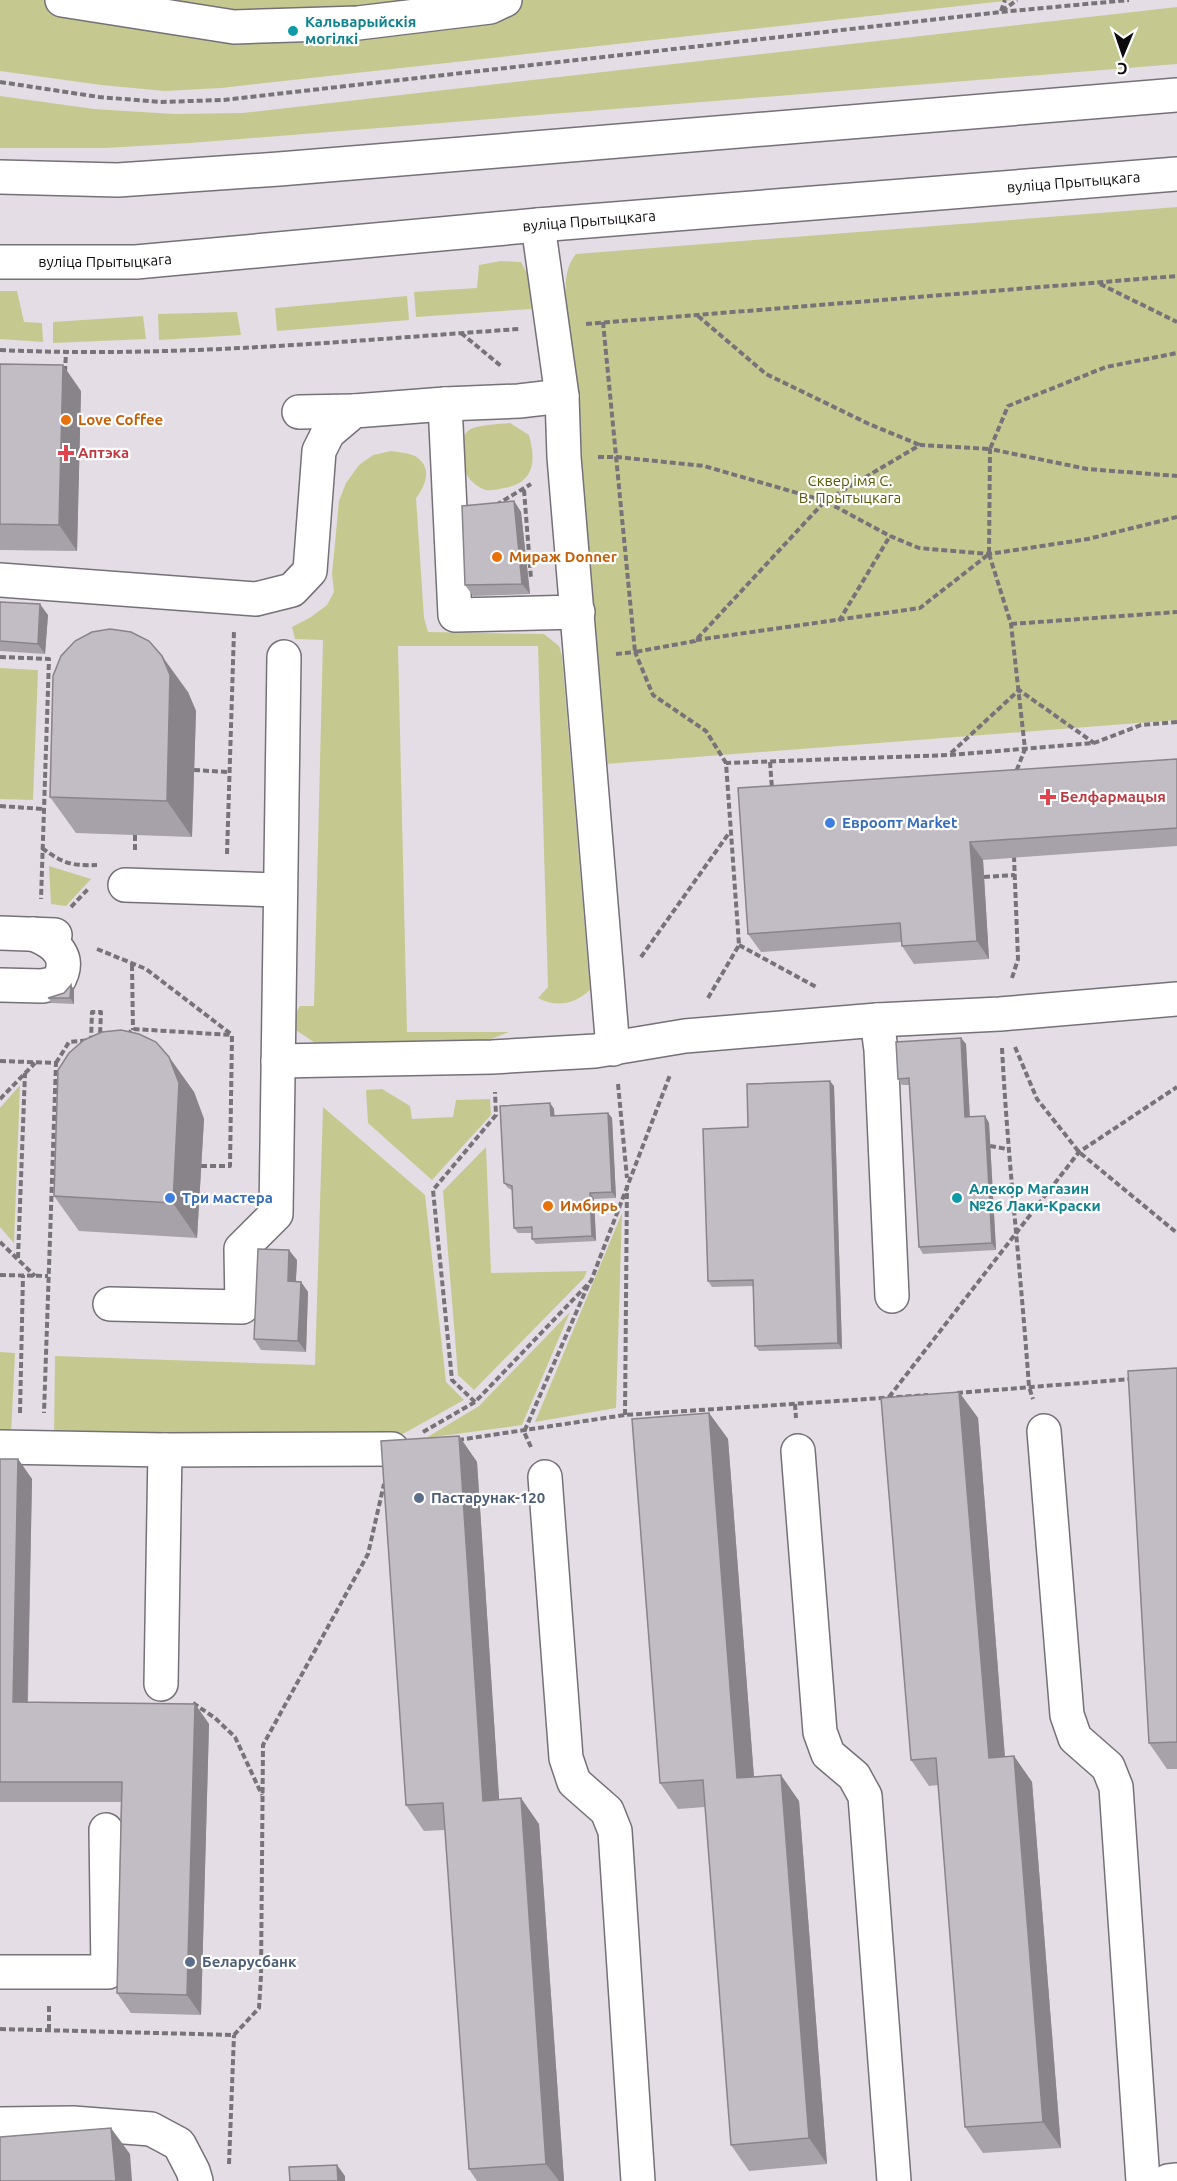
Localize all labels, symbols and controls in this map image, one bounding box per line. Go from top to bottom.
place label: Кальварыйскія могілкі [305,13,416,47]
marker: Кальварыйскія могілкі [286,24,300,38]
north arrow [1093,24,1153,84]
text: С [1117,60,1128,78]
street label: вуліца Прытыцкага [1006,168,1141,196]
street label: вуліца Прытыцкага [522,207,656,234]
street label: вуліца Прытыцкага [38,250,172,270]
place label: Love Coffee [78,411,163,428]
marker: Love Coffee [59,413,73,427]
place label: Аптэка [78,444,129,461]
marker: Аптэка [59,446,73,460]
park label: Сквер імя С. В. Прытыцкага [799,472,901,506]
place label: Мираж Donner [509,548,618,565]
marker: Мираж Donner [490,550,504,564]
place label: Белфармацыя [1060,788,1166,805]
marker: Белфармацыя [1041,790,1055,804]
place label: Евроопт Market [842,814,958,831]
marker: Евроопт Market [823,816,837,830]
place label: Алекор Магазин №26 Лаки-Краски [969,1180,1101,1214]
place label: Три мастера [182,1189,273,1206]
marker: Три мастера [163,1191,177,1205]
marker: Алекор Магазин №26 Лаки-Краски [950,1191,964,1205]
place label: Имбирь [560,1197,618,1214]
marker: Имбирь [541,1199,555,1213]
place label: Пастарунак-120 [431,1489,545,1506]
marker: Пастарунак-120 [412,1491,426,1505]
place label: Беларусбанк [202,1953,297,1970]
marker: Беларусбанк [183,1955,197,1969]

